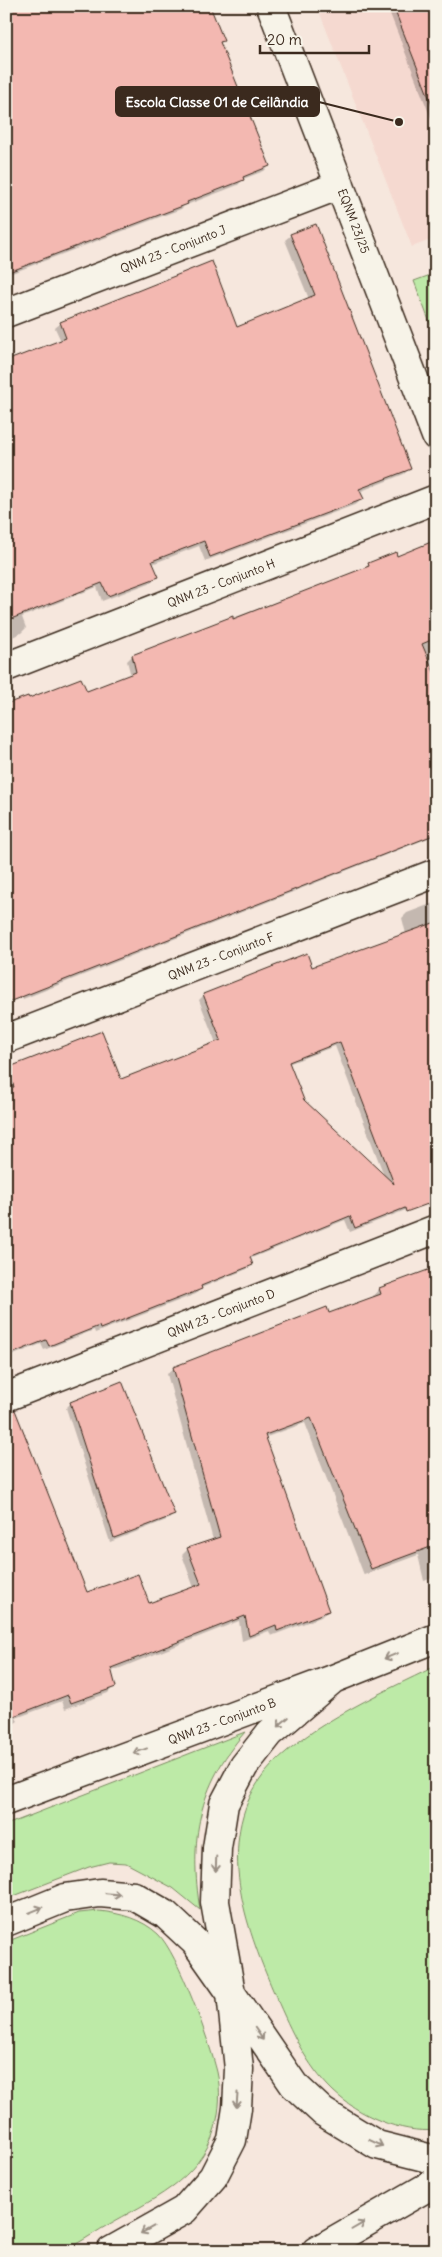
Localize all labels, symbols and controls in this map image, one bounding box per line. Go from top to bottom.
scale bar [260,22,368,54]
text: 20 m [267,30,302,49]
callout: Escola Classe 01 de Ceilândia [116,87,319,116]
text: Escola Classe 01 de Ceilândia [125,93,309,111]
street label: EQNM 23/25 [335,187,373,256]
street label: QNM 23 - Conjunto J [118,222,228,276]
street label: QNM 23 - Conjunto H [165,555,277,611]
street label: QNM 23 - Conjunto F [166,929,276,983]
street label: QNM 23 - Conjunto D [165,1286,277,1340]
one-way arrow [383,1653,398,1662]
street label: QNM 23 - Conjunto B [166,1694,278,1747]
one-way arrow [276,1716,289,1728]
one-way arrow [133,1747,149,1756]
one-way arrow [211,1856,221,1872]
one-way arrow [105,1889,121,1899]
one-way arrow [28,1905,43,1914]
one-way arrow [254,2027,264,2041]
one-way arrow [233,2092,242,2108]
one-way arrow [368,2138,383,2148]
one-way arrow [350,2221,364,2231]
one-way arrow [141,2226,155,2236]

